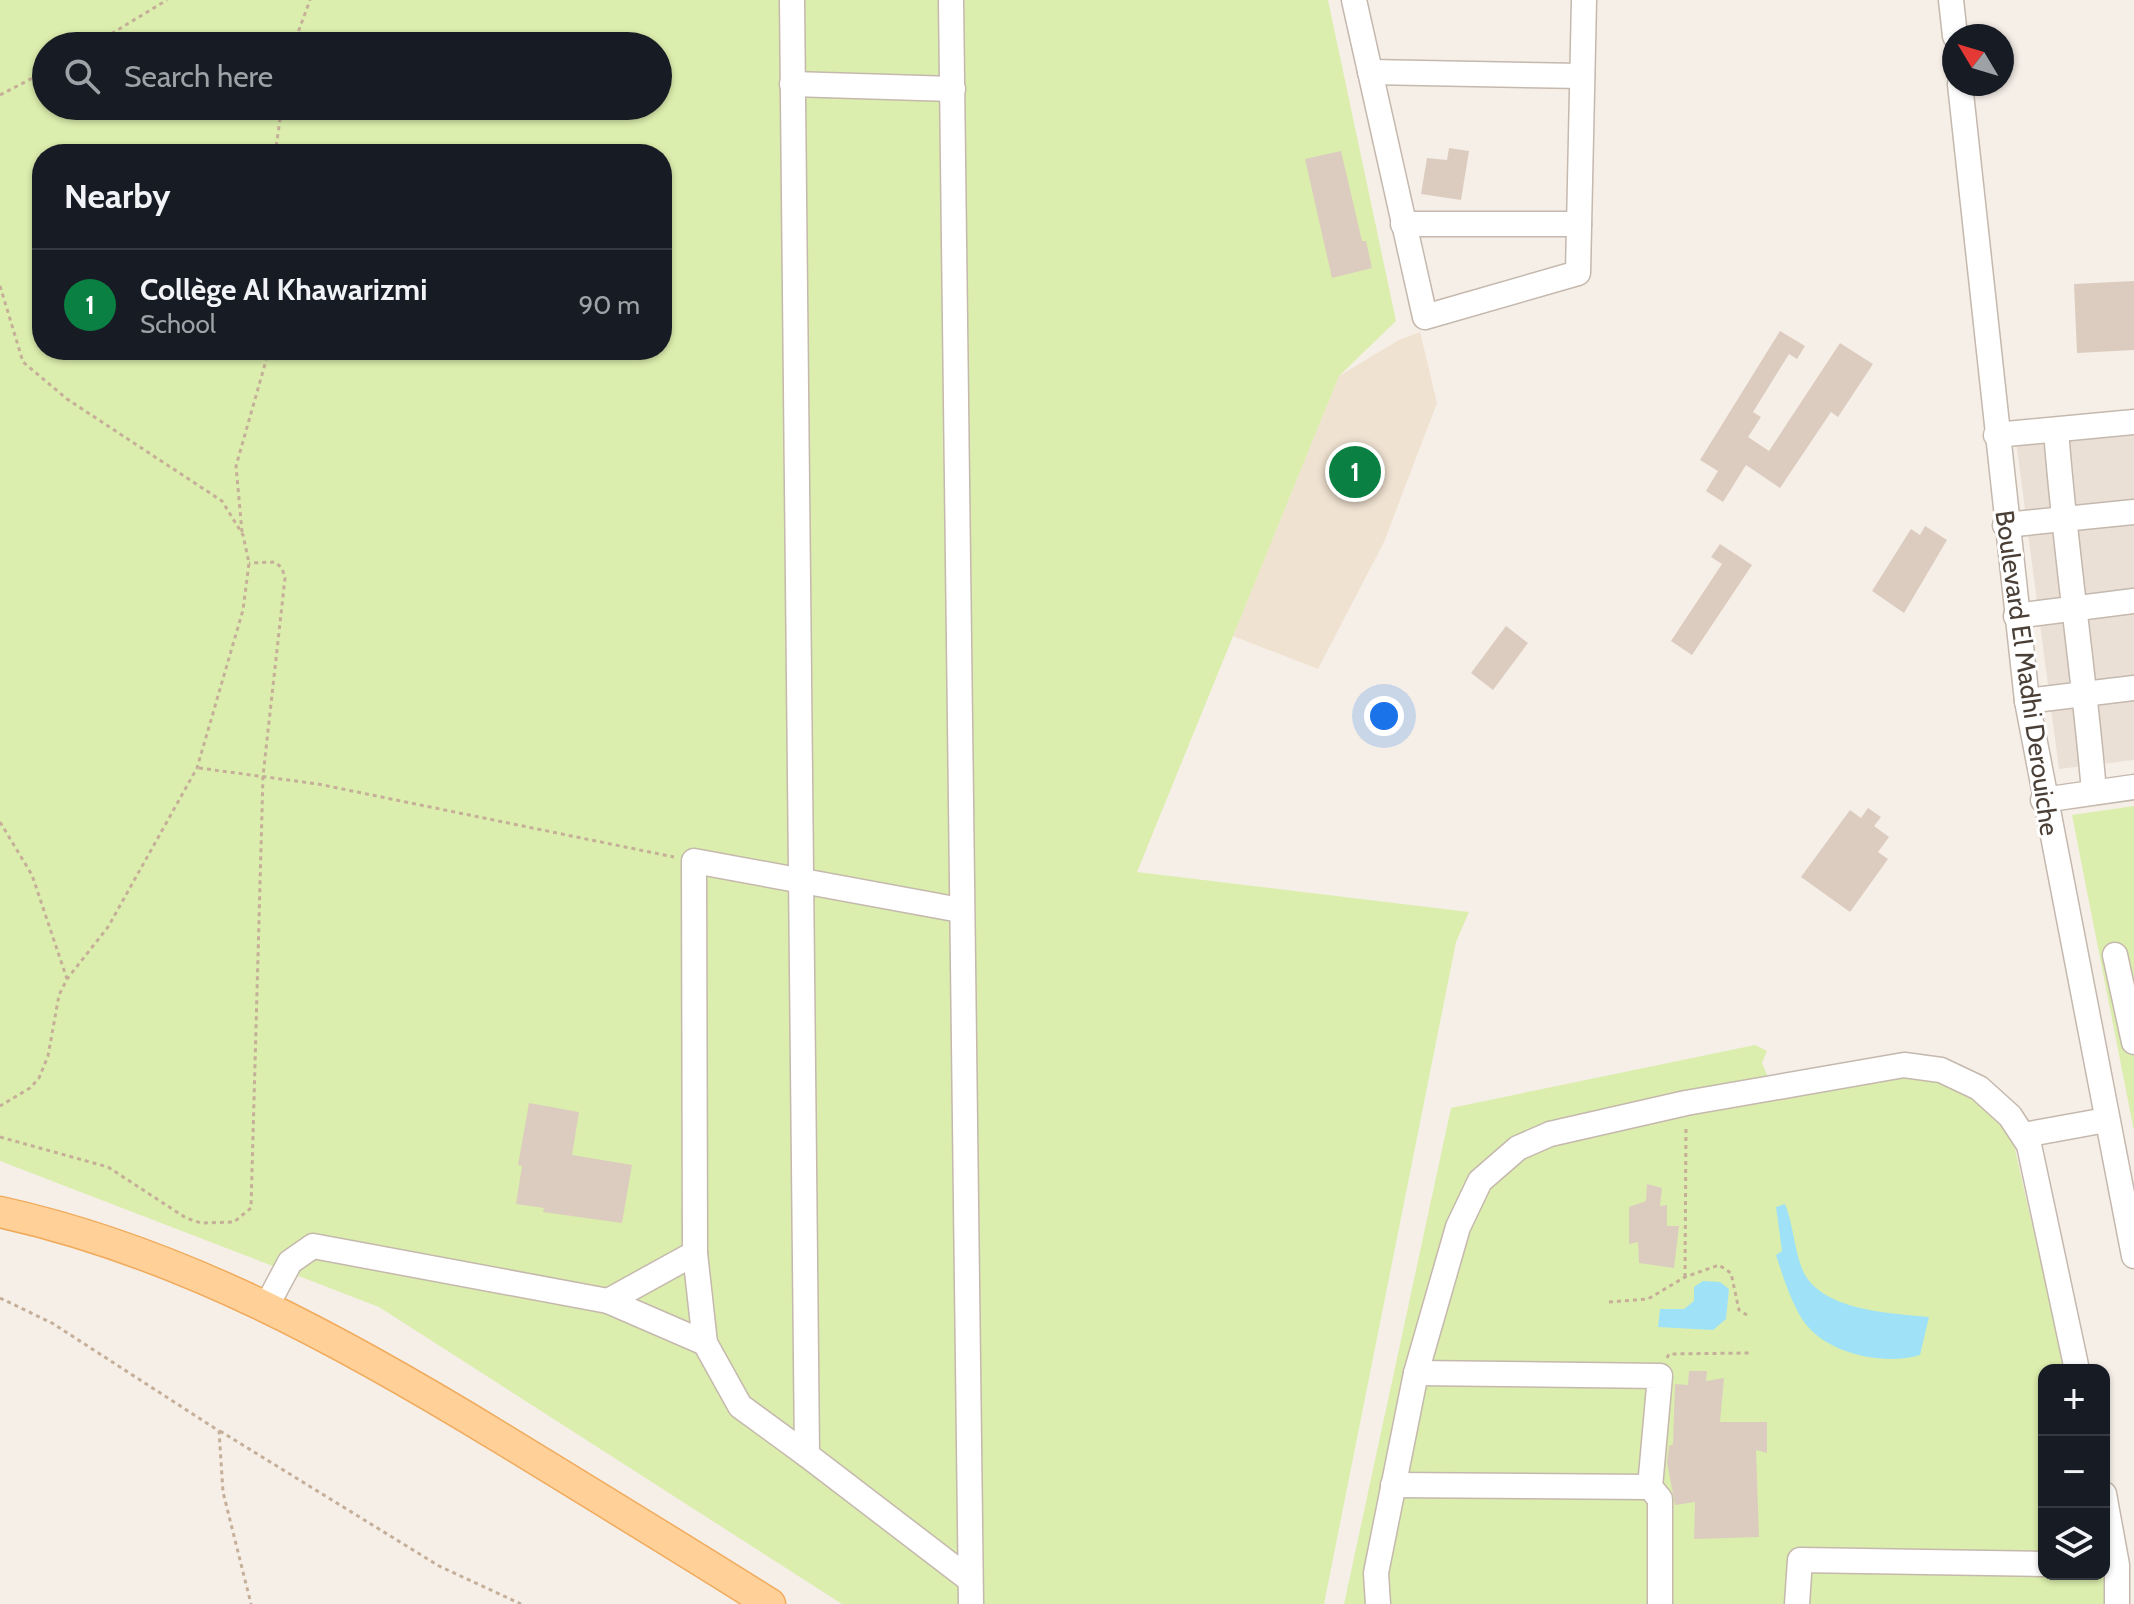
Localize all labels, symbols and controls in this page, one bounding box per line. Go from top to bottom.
north arrow [1942,24,2014,96]
search box [32,32,672,120]
icon: search [60,54,104,98]
text: Search here [124,58,273,95]
text: Nearby [64,175,171,217]
text: Collège Al Khawarizmi [140,271,427,308]
text: 1 [85,289,95,321]
text: 90 m [578,289,640,321]
text: School [140,308,216,340]
pin: 1 [1329,442,1381,502]
street label: Boulevard El Madhi Derouiche [1988,508,2066,838]
your location [1364,696,1404,736]
map controls [2038,1364,2110,1580]
button: + [2038,1364,2110,1436]
button: − [2038,1436,2110,1508]
button: layers [2038,1508,2110,1580]

